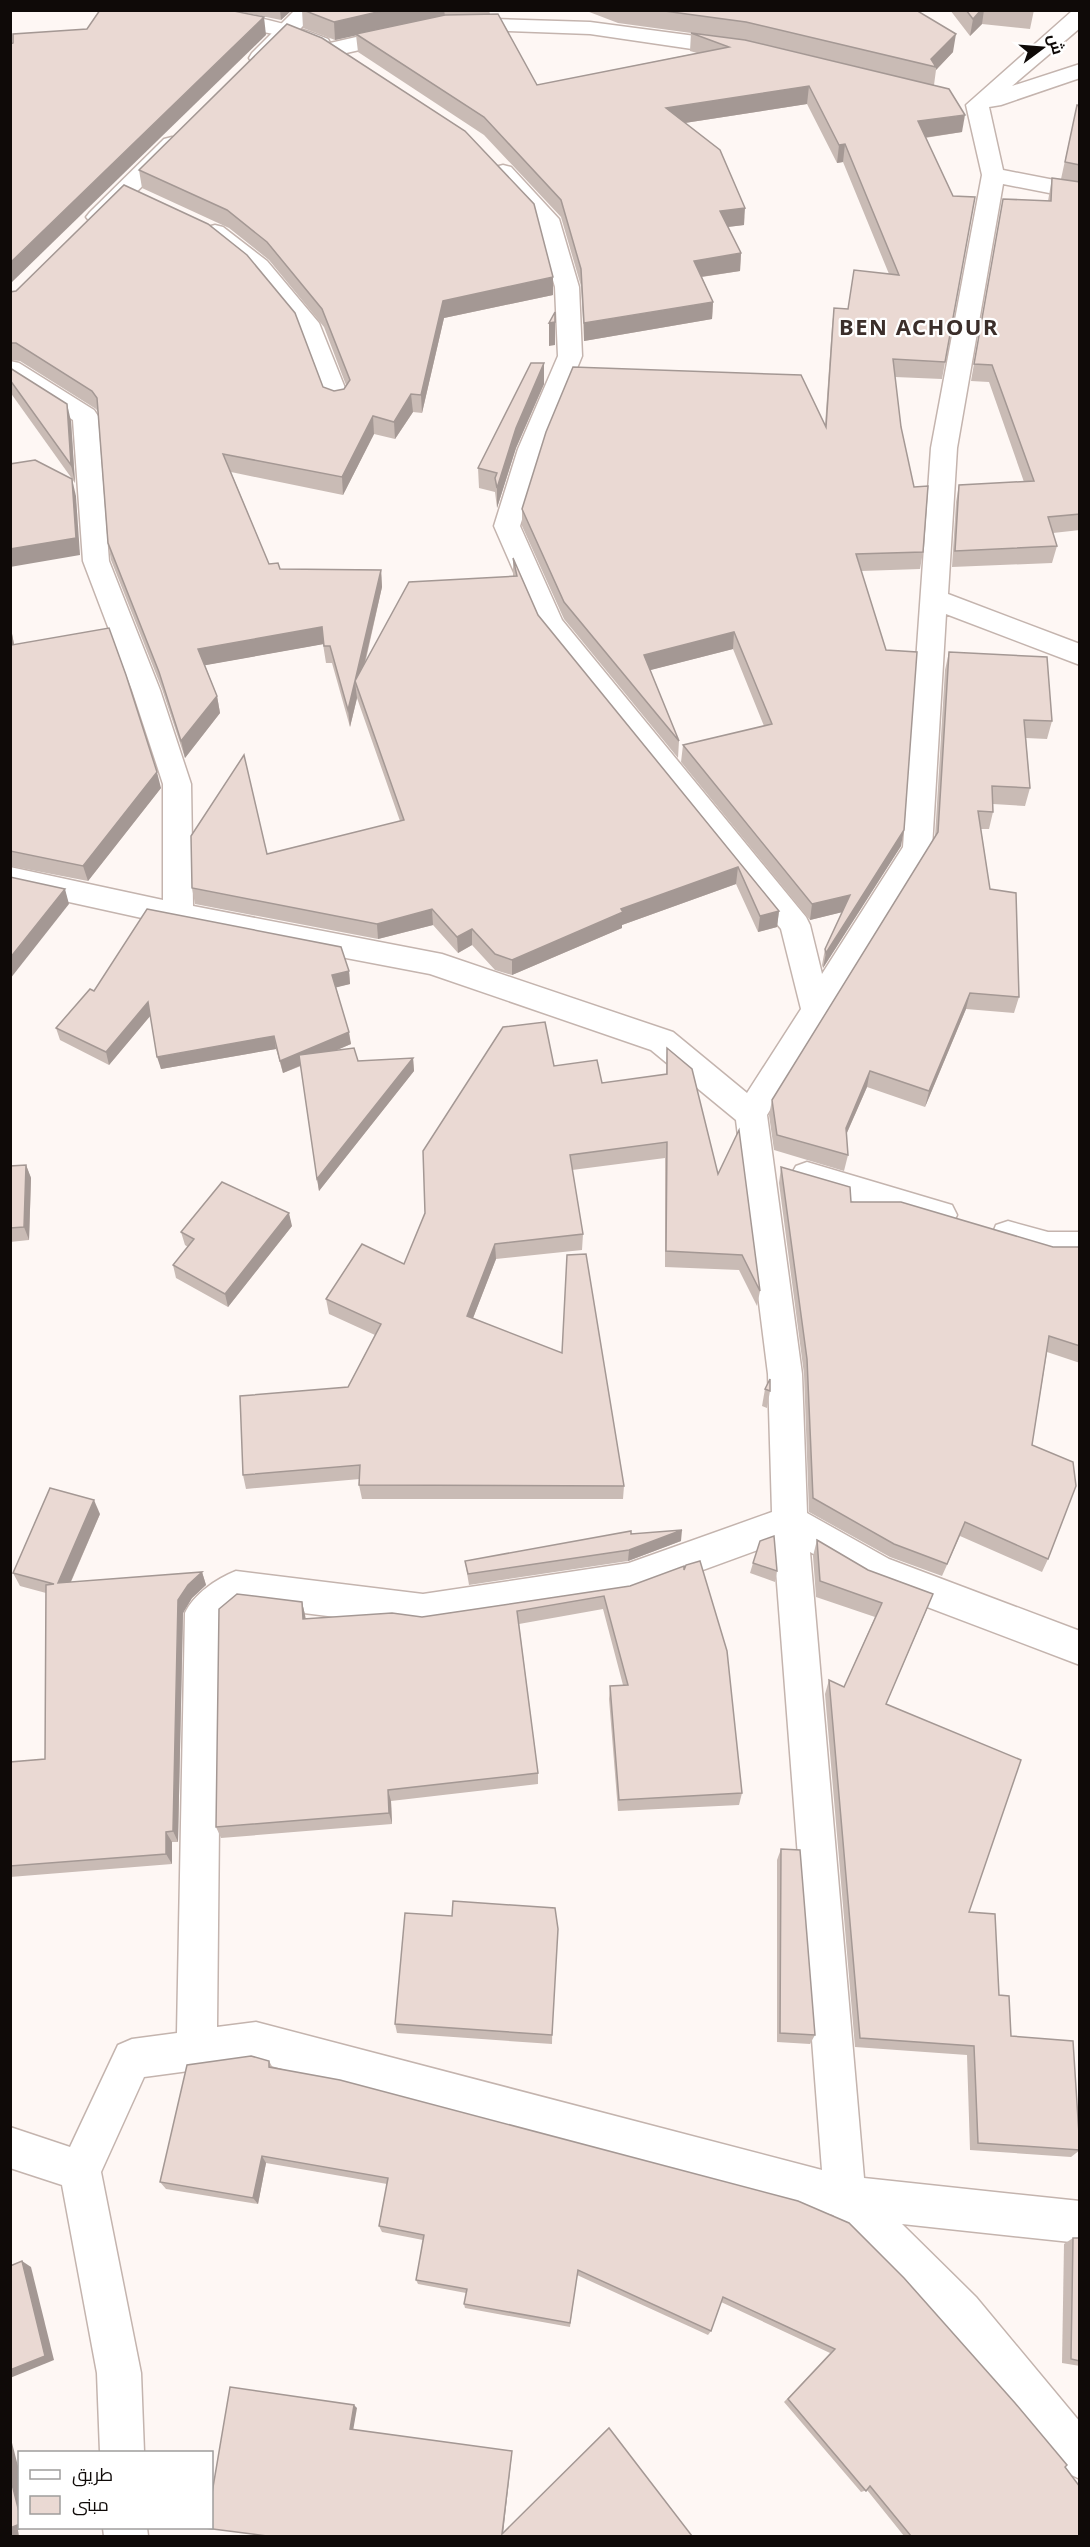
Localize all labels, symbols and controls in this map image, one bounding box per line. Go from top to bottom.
north arrow [1012,18,1072,78]
text: ش [1043,31,1070,57]
district label: BEN ACHOUR [839,311,999,341]
legend [18,2451,213,2529]
text: طريق [72,2462,113,2487]
text: مبنى [72,2492,109,2516]

